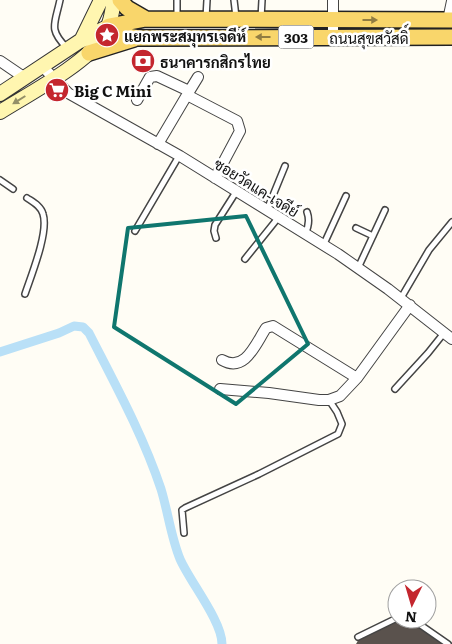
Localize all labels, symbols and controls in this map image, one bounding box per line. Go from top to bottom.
one-way arrow [362,16,378,24]
place icon: แยกพระสมุทรเจดีห์ [94,22,120,48]
street label: ถนนสุขสวัสดิ์ [329,23,409,50]
place label: แยกพระสมุทรเจดีห์ [124,24,247,48]
road number: 303 [278,26,314,48]
one-way arrow [255,33,271,41]
bank icon: ธนาคารกสิกรไทย [130,48,156,74]
place label: ธนาคารกสิกรไทย [160,50,271,73]
supermarket icon: Big C Mini [44,77,70,103]
place label: Big C Mini [74,79,152,102]
one-way arrow [13,95,26,105]
street label: ซอยวัดแค-เจดีย์ [210,152,304,222]
north arrow [387,579,437,629]
text: N [404,607,418,628]

